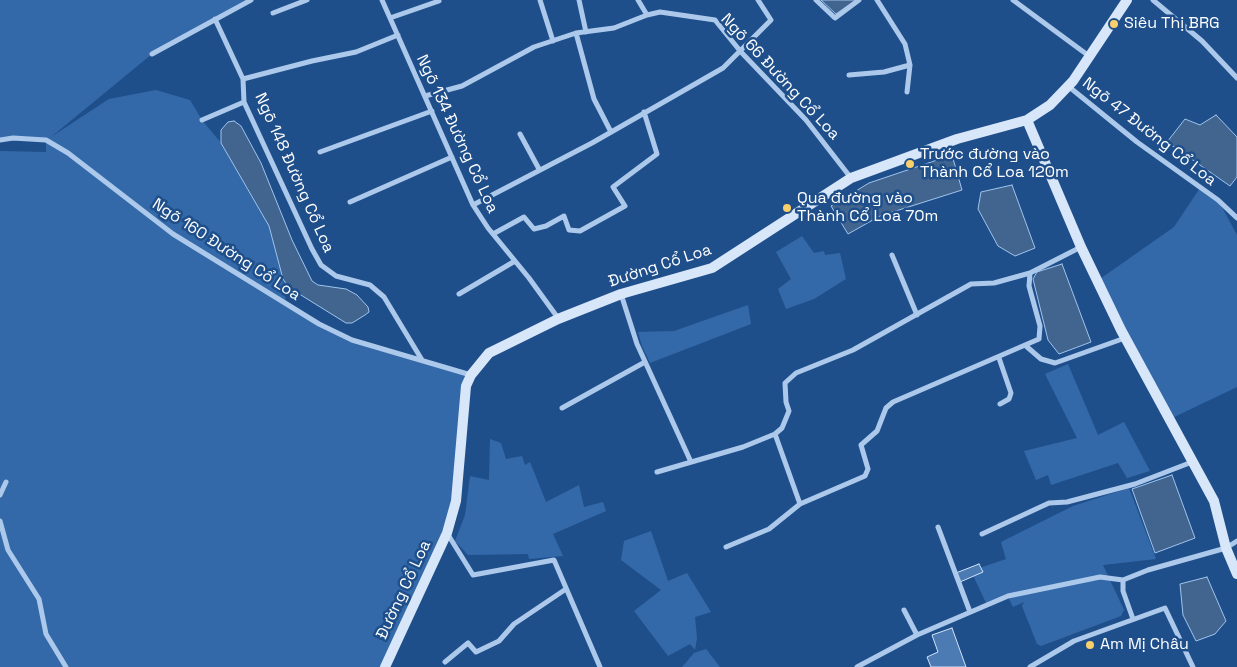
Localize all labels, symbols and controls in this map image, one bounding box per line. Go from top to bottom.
street label: Ngõ 66 Đường Cổ Loa [716,10,844,144]
place label: Siêu Thị BRG [1124,14,1220,34]
marker: Siêu Thị BRG [1108,18,1120,30]
street label: Ngõ 134 Đường Cổ Loa [412,52,502,216]
street label: Ngõ 47 Đường Cổ Loa [1078,74,1220,190]
street label: Ngõ 148 Đường Cổ Loa [250,90,338,256]
place label: Trước đường vào Thành Cổ Loa 120m [920,145,1069,183]
marker: Trước đường vào Thành Cổ Loa 120m [904,158,916,170]
place label: Qua đường vào Thành Cổ Loa 70m [797,189,938,227]
street label: Ngõ 160 Đường Cổ Loa [148,195,304,305]
marker: Qua đường vào Thành Cổ Loa 70m [781,202,793,214]
street label: Đường Cổ Loa [606,240,714,292]
street label: Đường Cổ Loa [373,537,435,643]
place label: Am Mị Châu [1100,635,1189,655]
marker: Am Mị Châu [1084,639,1096,651]

